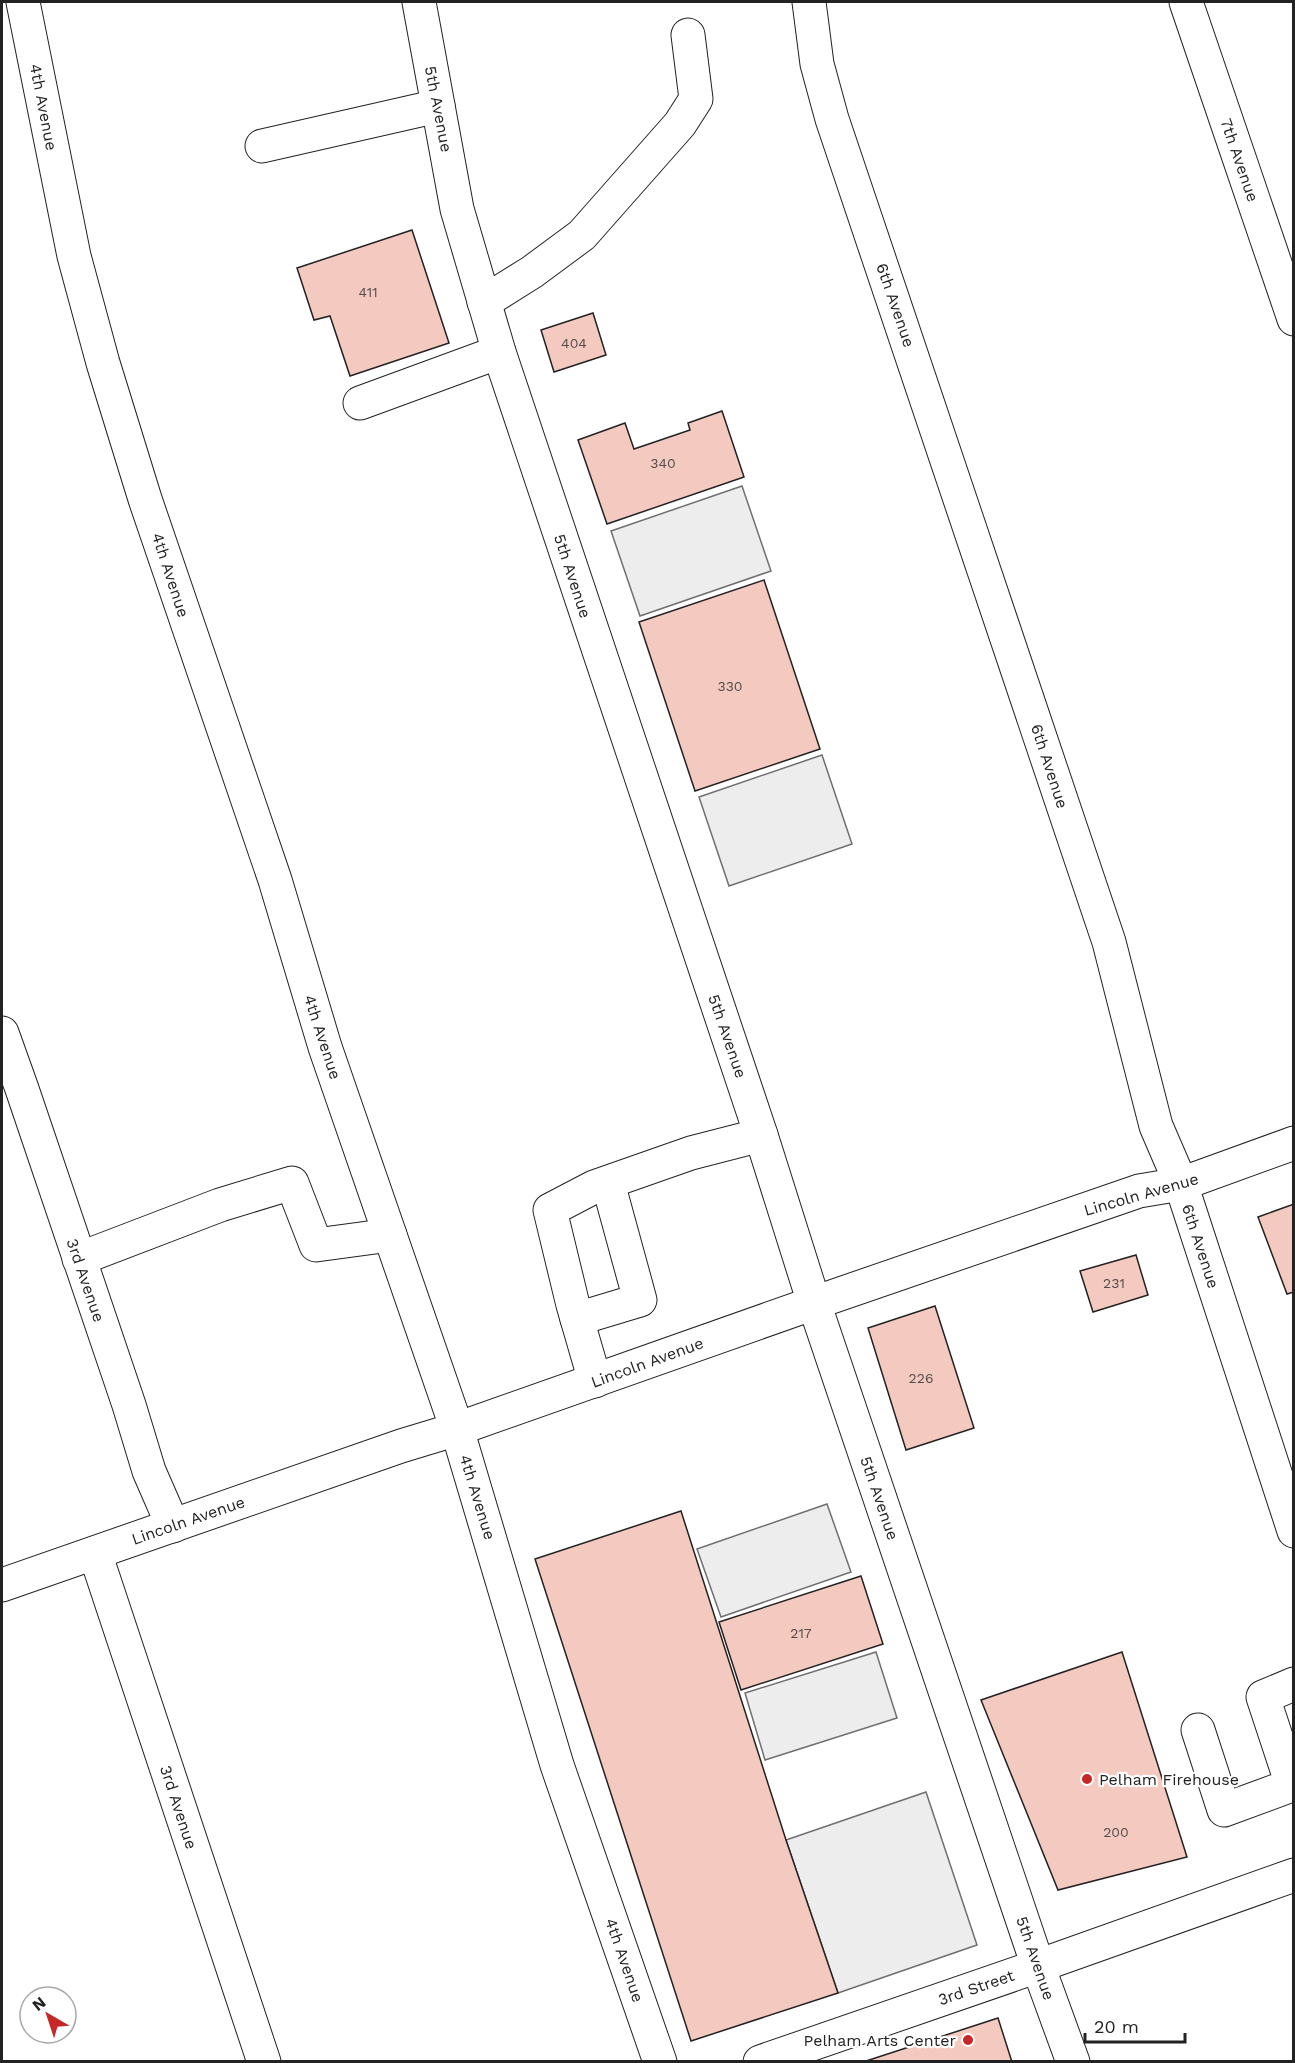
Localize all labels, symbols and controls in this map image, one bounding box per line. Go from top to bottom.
street label: 4th Avenue [26,62,61,152]
street label: 5th Avenue [421,64,456,154]
street label: 7th Avenue [1216,116,1263,204]
street label: 6th Avenue [872,261,919,350]
house number: 411 [358,284,378,300]
house number: 404 [561,335,587,351]
house number: 340 [650,455,676,471]
street label: 4th Avenue [148,530,193,620]
street label: 5th Avenue [550,532,595,621]
house number: 330 [717,678,743,694]
street label: 6th Avenue [1027,721,1072,811]
street label: 4th Avenue [300,992,345,1082]
street label: 5th Avenue [704,992,751,1081]
street label: Lincoln Avenue [1082,1169,1201,1220]
street label: 6th Avenue [1178,1201,1223,1291]
street label: 3rd Avenue [62,1236,109,1324]
house number: 231 [1103,1275,1125,1291]
street label: Lincoln Avenue [588,1333,706,1392]
house number: 226 [909,1370,933,1386]
street label: 4th Avenue [456,1452,499,1542]
street label: 5th Avenue [856,1454,903,1543]
street label: Lincoln Avenue [129,1492,247,1549]
house number: 217 [790,1625,812,1641]
street label: 3rd Avenue [156,1763,201,1851]
place label: Pelham Firehouse [1099,1770,1239,1789]
marker: Pelham Firehouse [1080,1772,1094,1786]
house number: 200 [1103,1824,1129,1840]
street label: 5th Avenue [1012,1914,1059,2003]
street label: 4th Avenue [601,1916,648,2005]
street label: 3rd Street [936,1965,1017,2009]
north arrow [18,1985,78,2045]
text: N [28,1993,49,2015]
scale bar [1085,2006,1186,2044]
text: 20 m [1094,2016,1139,2037]
place label: Pelham Arts Center [804,2031,956,2050]
marker: Pelham Arts Center [961,2033,975,2047]

